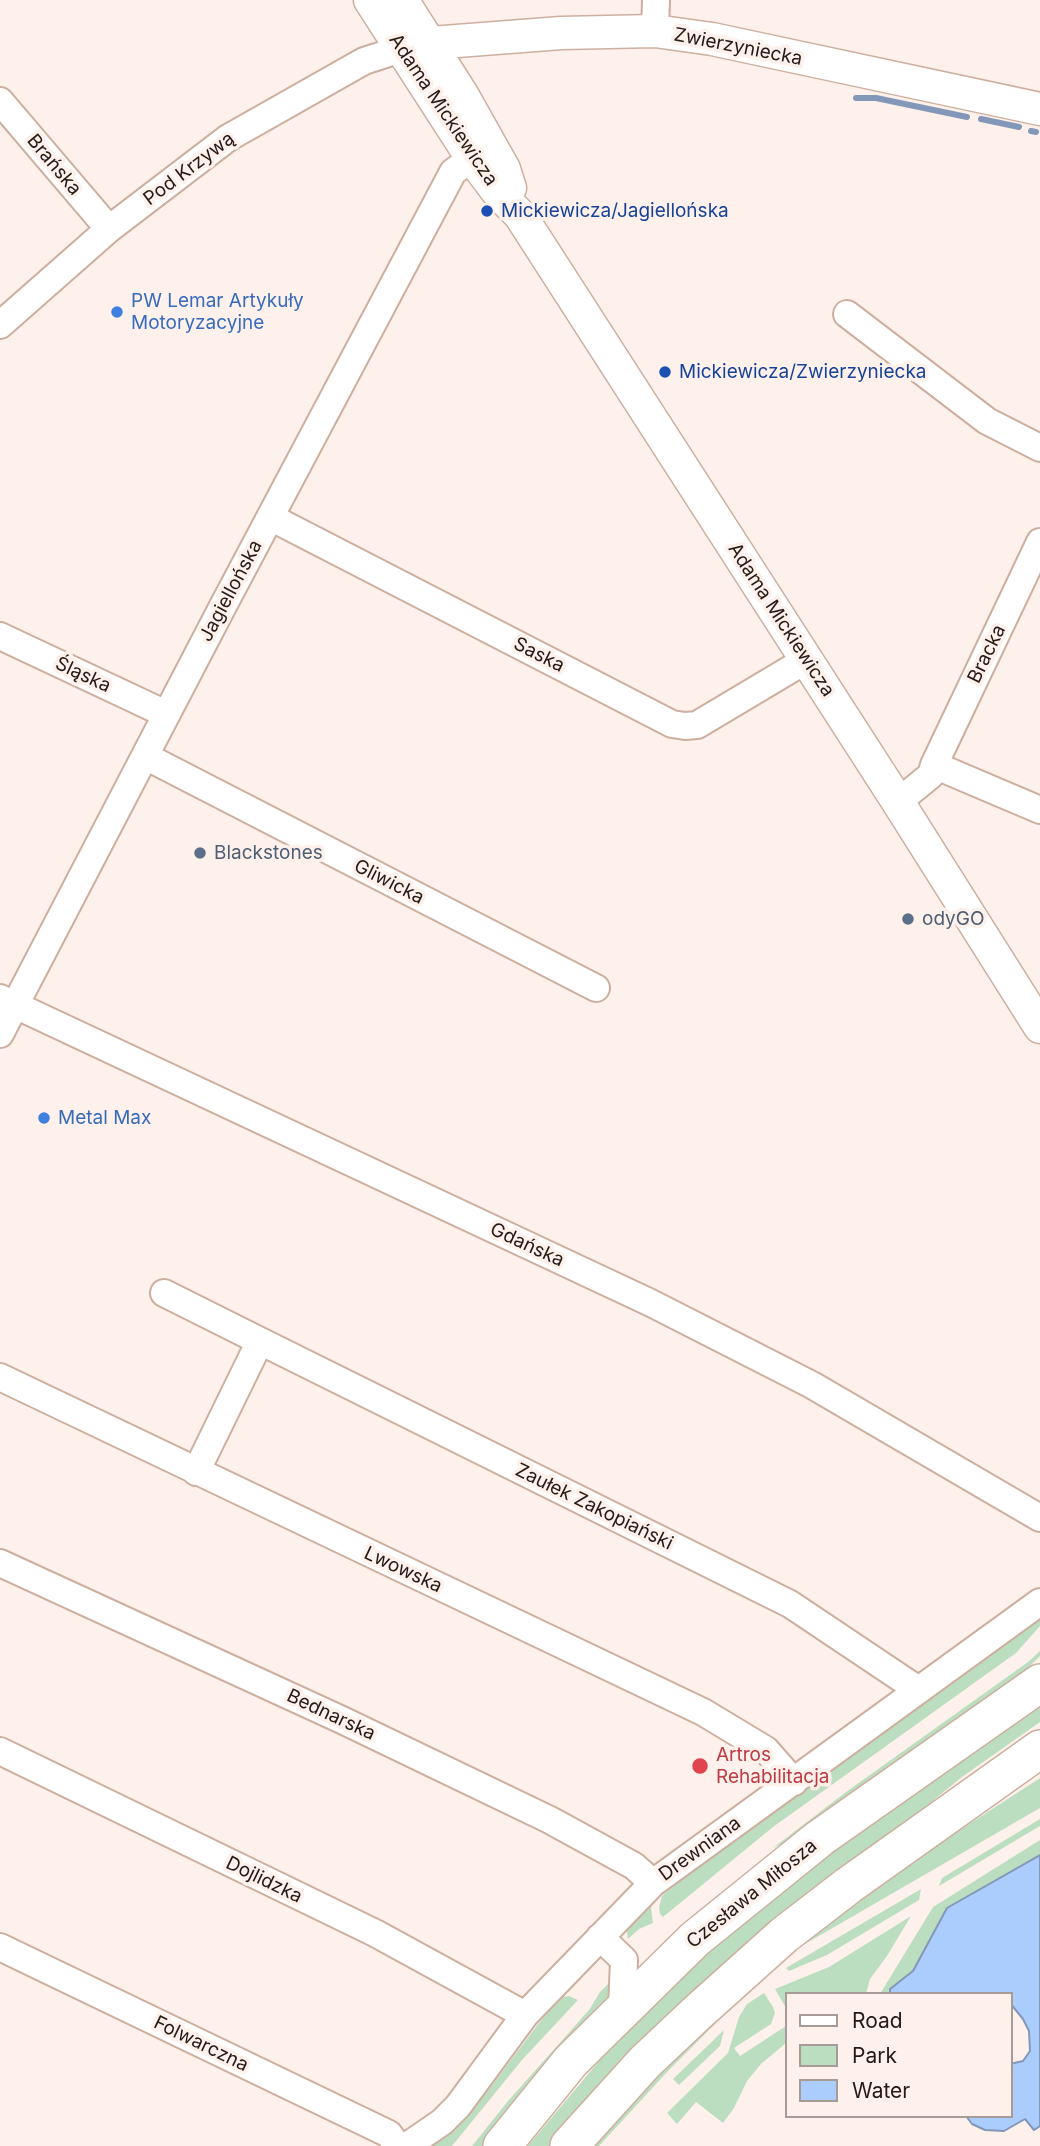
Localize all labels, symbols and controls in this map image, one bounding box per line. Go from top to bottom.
street label: Zwierzyniecka [672,23,804,71]
street label: Adama Mickiewicza [384,30,502,190]
street label: Pod Krzywą [139,127,239,211]
street label: Brańska [22,130,86,200]
place label: Mickiewicza/Jagiellońska [501,200,729,222]
marker: Mickiewicza/Jagiellońska [479,203,495,219]
place label: PW Lemar Artykuły Motoryzacyjne [131,290,304,334]
marker: PW Lemar Artykuły Motoryzacyjne [109,304,125,320]
place label: Mickiewicza/Zwierzyniecka [679,361,926,383]
marker: Mickiewicza/Zwierzyniecka [657,364,673,380]
street label: Jagiellońska [195,536,267,646]
street label: Adama Mickiewicza [723,539,839,701]
street label: Bracka [963,621,1011,687]
street label: Saska [510,633,568,677]
street label: Śląska [52,652,114,698]
place label: Blackstones [214,842,323,864]
marker: Blackstones [192,845,208,861]
street label: Gliwicka [350,855,428,909]
place label: odyGO [922,908,985,930]
marker: odyGO [900,911,916,927]
place label: Metal Max [58,1107,151,1129]
marker: Metal Max [36,1110,52,1126]
street label: Gdańska [486,1218,568,1272]
street label: Zaułek Zakopiański [511,1459,677,1555]
street label: Lwowska [360,1542,446,1598]
street label: Bednarska [283,1685,379,1745]
place label: Artros Rehabilitacja [716,1744,829,1788]
marker: Artros Rehabilitacja [690,1756,710,1776]
street label: Drewniana [655,1812,745,1886]
street label: Czesława Miłosza [682,1834,822,1954]
street label: Dojlidzka [222,1852,306,1908]
legend [785,1992,1012,2118]
text: Road [852,2008,903,2033]
street label: Folwarczna [150,2011,252,2077]
text: Park [852,2043,897,2068]
text: Water [852,2078,910,2103]

